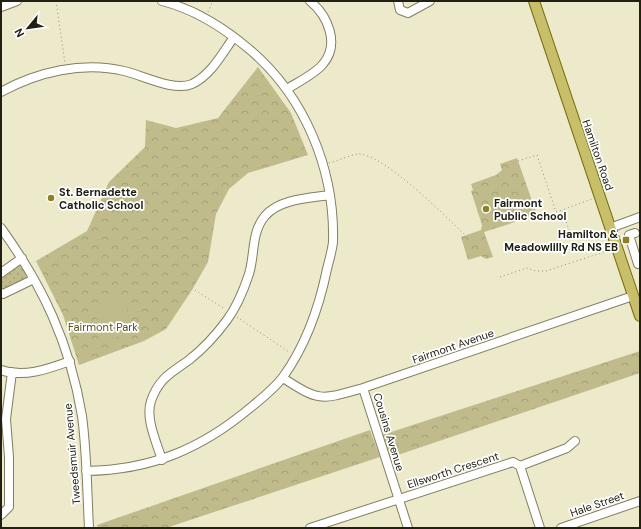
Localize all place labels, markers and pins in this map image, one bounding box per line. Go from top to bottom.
place label: St. Bernadette Catholic School [59,185,144,212]
marker: St. Bernadette Catholic School [46,193,56,203]
place label: Fairmont Public School [494,196,566,223]
marker: Fairmont Public School [481,204,491,214]
place label: Hamilton & Meadowlilly Rd NS EB [504,227,618,254]
marker: Hamilton & Meadowlilly Rd NS EB [621,235,631,245]

